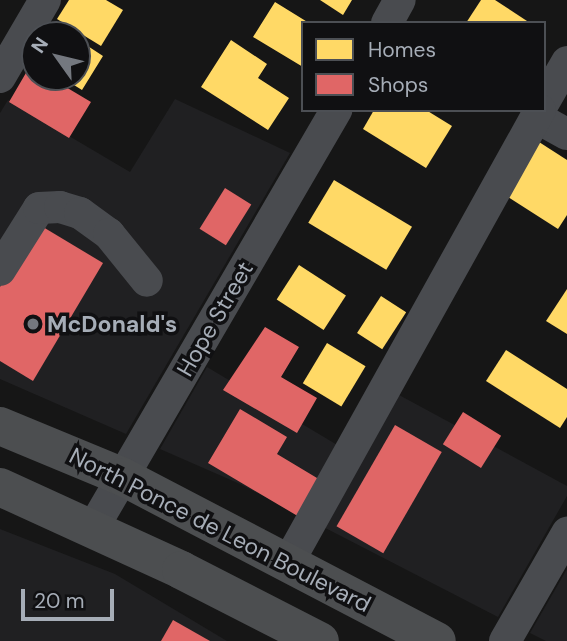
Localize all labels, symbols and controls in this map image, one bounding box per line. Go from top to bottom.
north arrow [21,21,91,91]
legend [301,21,546,112]
text: N [26,32,54,58]
text: Homes [368,36,436,64]
text: Shops [368,71,428,99]
street label: Hope Street [171,257,259,381]
place label: McDonald's [47,310,177,338]
marker: McDonald's [25,316,41,332]
street label: North Ponce de Leon Boulevard [65,442,375,618]
scale bar [24,574,117,618]
text: 20 m [34,587,85,615]

